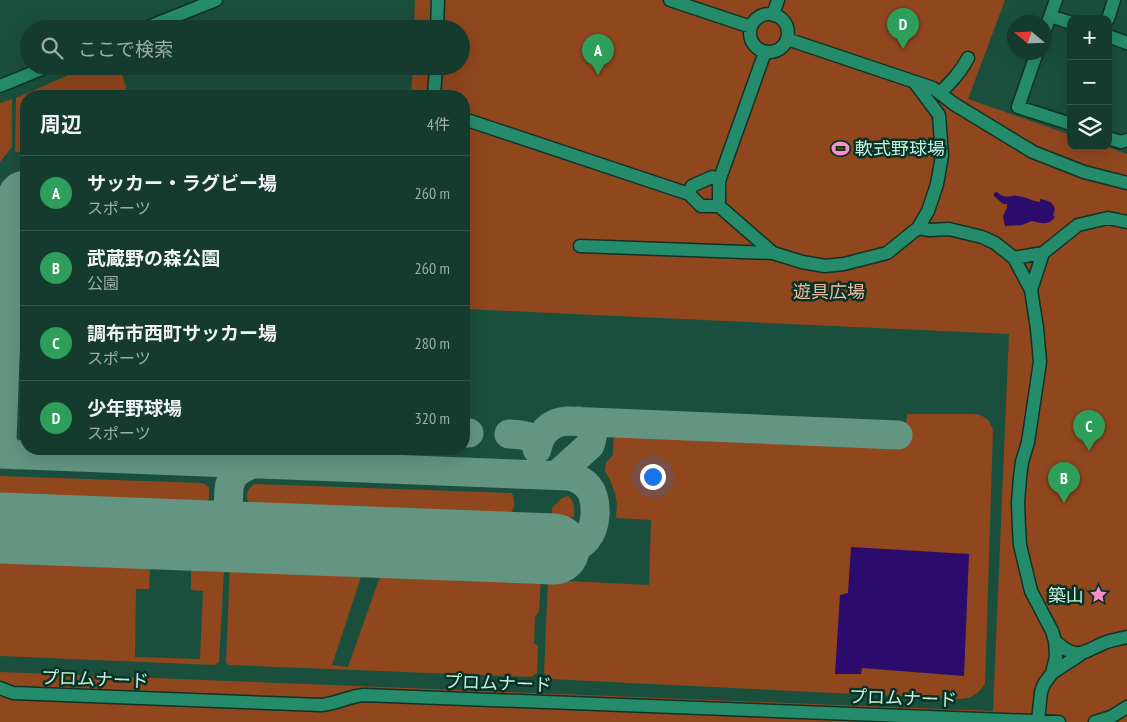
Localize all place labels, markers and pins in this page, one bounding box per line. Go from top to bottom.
pin: D [887,8,919,49]
pin: A [582,34,614,75]
place label: 軟式野球場 [855,137,945,160]
sports icon: 軟式野球場 [831,138,851,158]
pin: C [1073,410,1105,451]
pin: B [1048,462,1080,503]
place label: 築山 [1048,584,1084,607]
place icon: 築山 [1088,585,1108,605]

